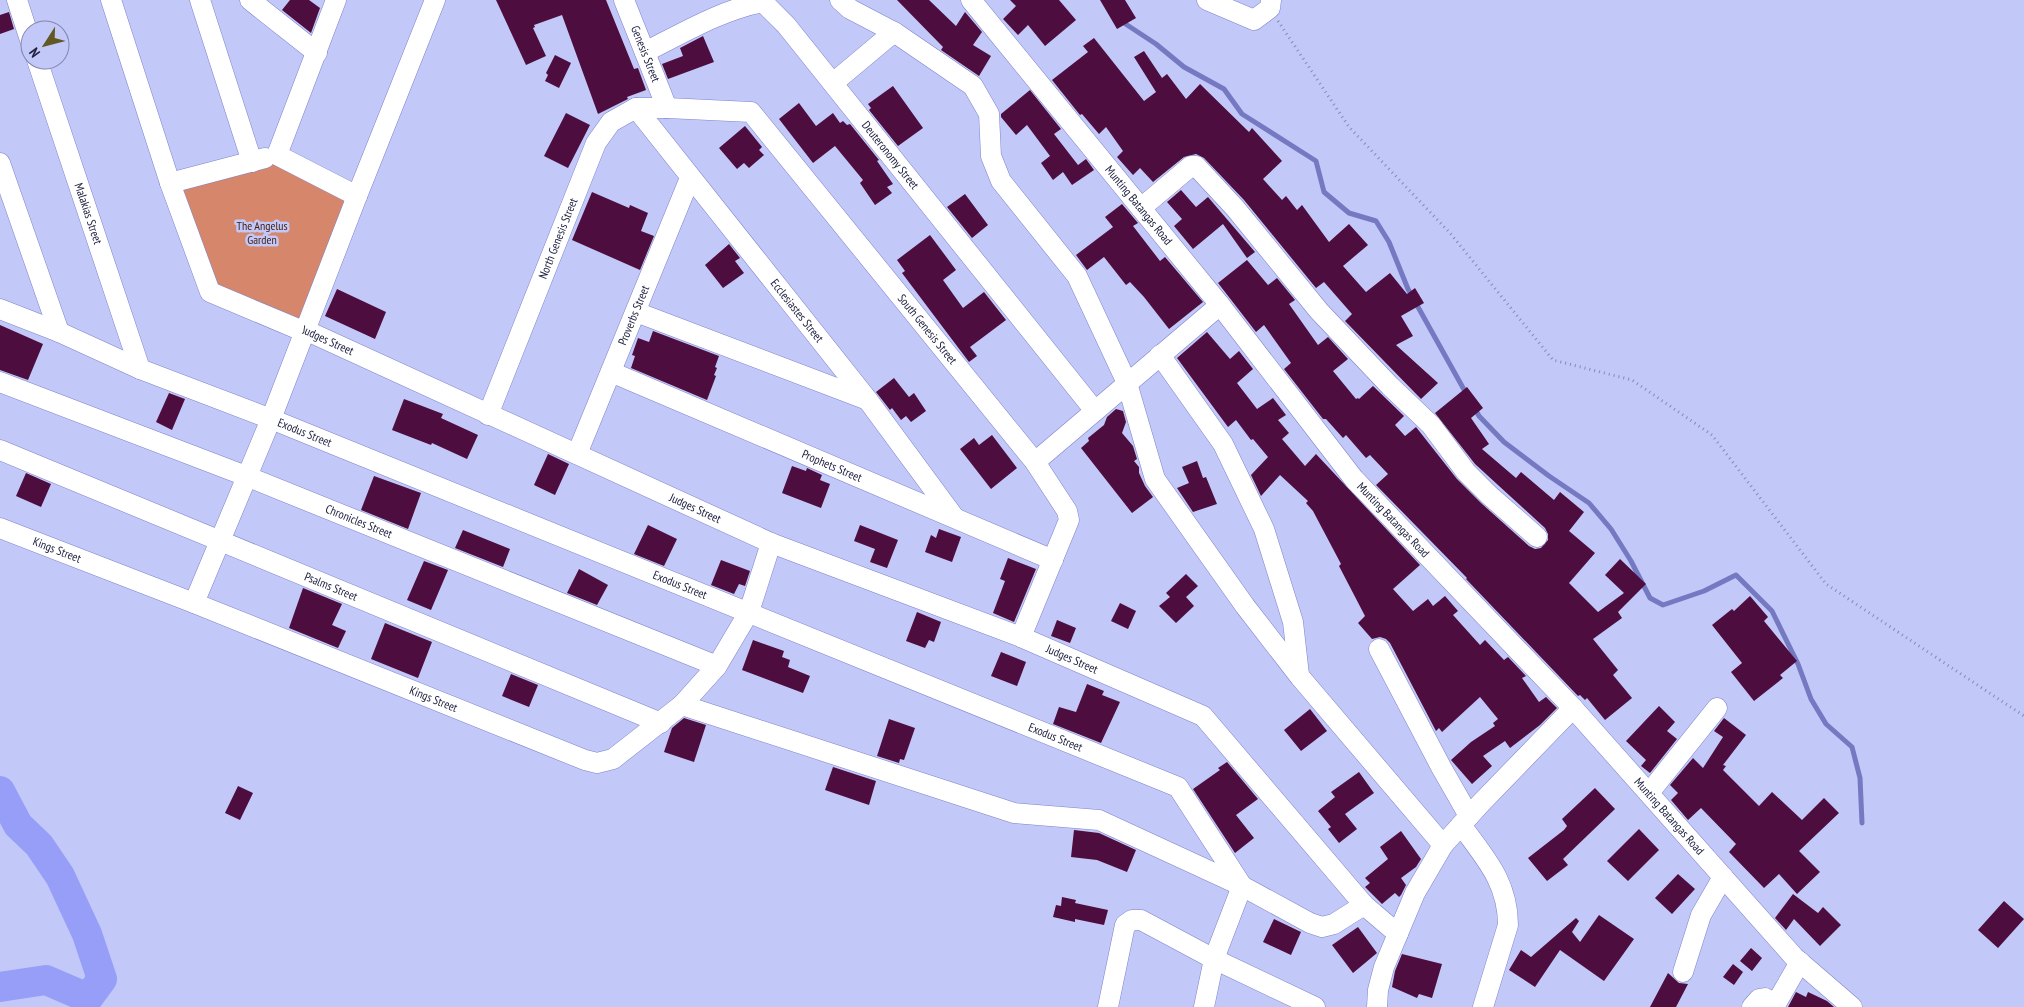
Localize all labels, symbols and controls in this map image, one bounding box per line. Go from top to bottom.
north arrow [20,20,70,70]
street label: Genesis Street [628,23,664,85]
text: N [25,44,44,61]
street label: Deuteronomy Street [859,118,923,193]
street label: Munting Batangas Road [1102,162,1176,248]
street label: Malakias Street [72,181,106,247]
street label: North Genesis Street [535,195,581,281]
park label: The Angelus Garden [237,218,287,247]
street label: Ecclesiastes Street [768,276,828,346]
street label: Proverbs Street [614,282,653,347]
street label: South Genesis Street [895,291,961,368]
street label: Judges Street [301,322,357,359]
street label: Exodus Street [276,415,335,450]
street label: Prophets Street [800,446,865,485]
street label: Munting Batangas Road [1354,479,1433,560]
street label: Judges Street [666,489,724,526]
street label: Chronicles Street [323,501,395,541]
street label: Kings Street [31,533,84,566]
street label: Exodus Street [651,567,710,602]
street label: Psalms Street [302,569,361,604]
street label: Judges Street [1043,640,1101,677]
street label: Kings Street [407,682,460,715]
street label: Exodus Street [1026,719,1085,755]
street label: Munting Batangas Road [1631,774,1708,858]

